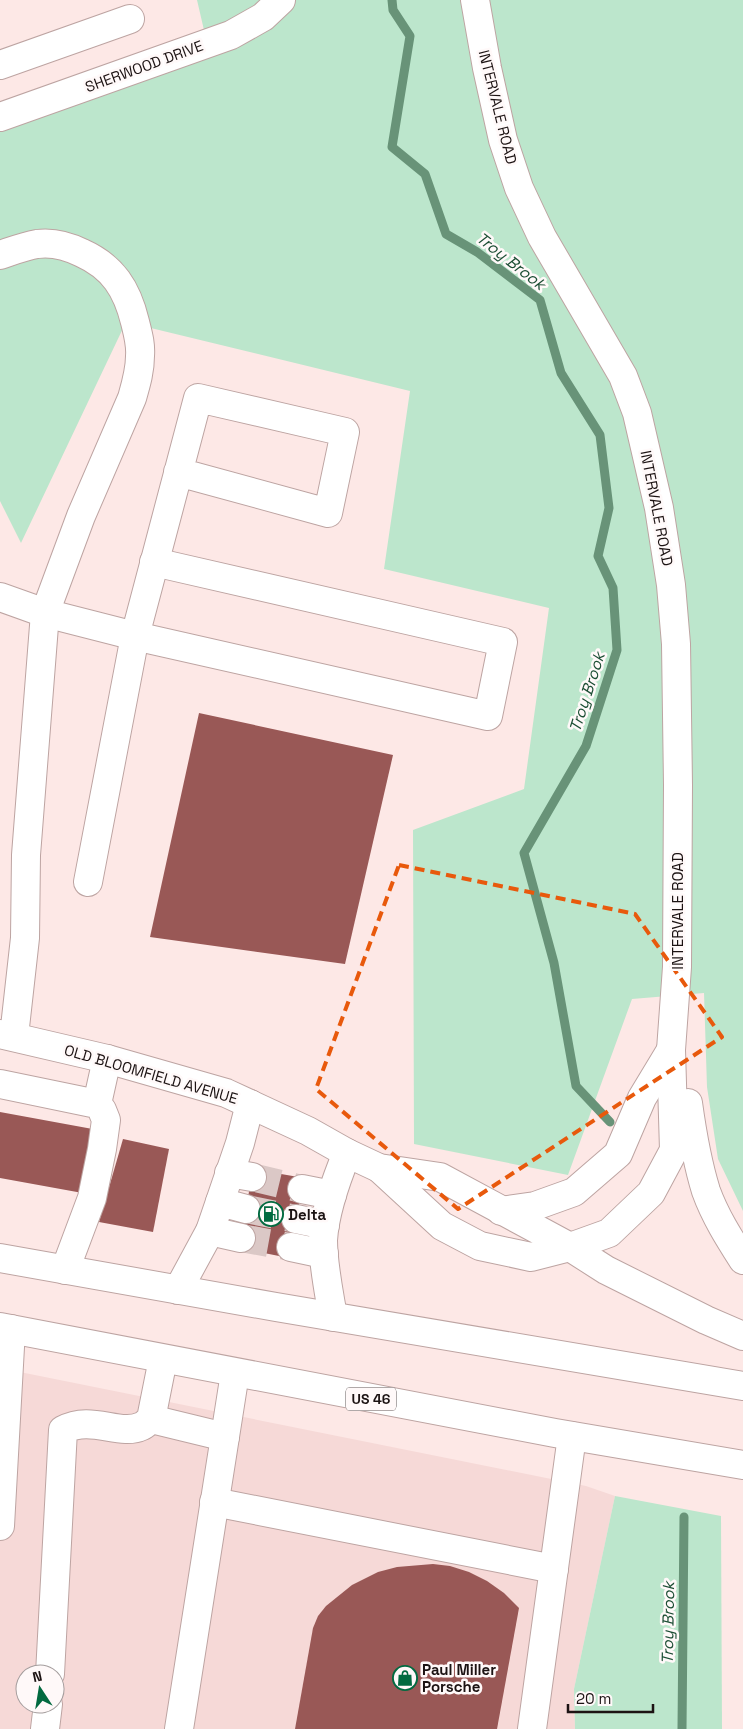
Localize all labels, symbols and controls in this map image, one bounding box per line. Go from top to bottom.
street label: SHERWOOD DRIVE [82,36,206,96]
street label: INTERVALE ROAD [475,48,521,166]
water label: Troy Brook [472,227,552,296]
street label: INTERVALE ROAD [636,449,678,567]
water label: Troy Brook [564,647,610,734]
street label: INTERVALE ROAD [668,852,687,970]
street label: OLD BLOOMFIELD AVENUE [62,1040,240,1108]
fuel station icon: Delta [258,1201,284,1227]
place label: Delta [288,1205,326,1224]
road number: US 46 [346,1388,396,1410]
water label: Troy Brook [657,1579,679,1664]
place label: Paul Miller Porsche [422,1660,496,1696]
north arrow [15,1664,65,1714]
shop icon: Paul Miller Porsche [392,1665,418,1691]
text: N [31,1667,44,1686]
scale bar [568,1682,653,1714]
text: 20 m [576,1689,611,1708]

